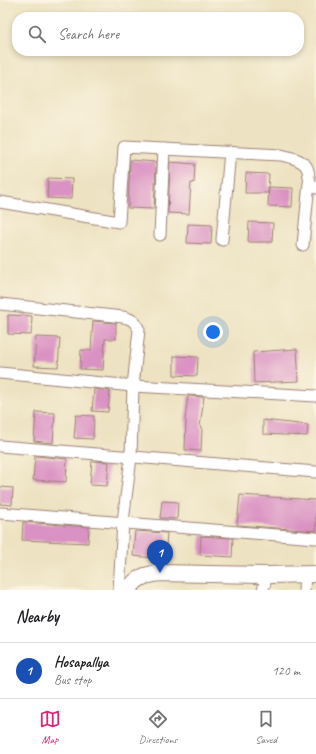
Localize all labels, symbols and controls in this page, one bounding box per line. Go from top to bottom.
search box [12,12,304,56]
icon: search [26,23,48,45]
text: Search here [58,25,119,44]
your location [203,322,223,342]
pin: 1 [147,540,173,573]
text: Nearby [16,606,59,627]
text: Hosapallya [54,653,109,672]
text: 1 [26,663,32,679]
text: 120 m [272,663,300,679]
text: Bus stop [54,672,91,688]
tab: Map [39,708,61,746]
tab: Directions [139,708,177,746]
tab: Saved [255,708,277,746]

